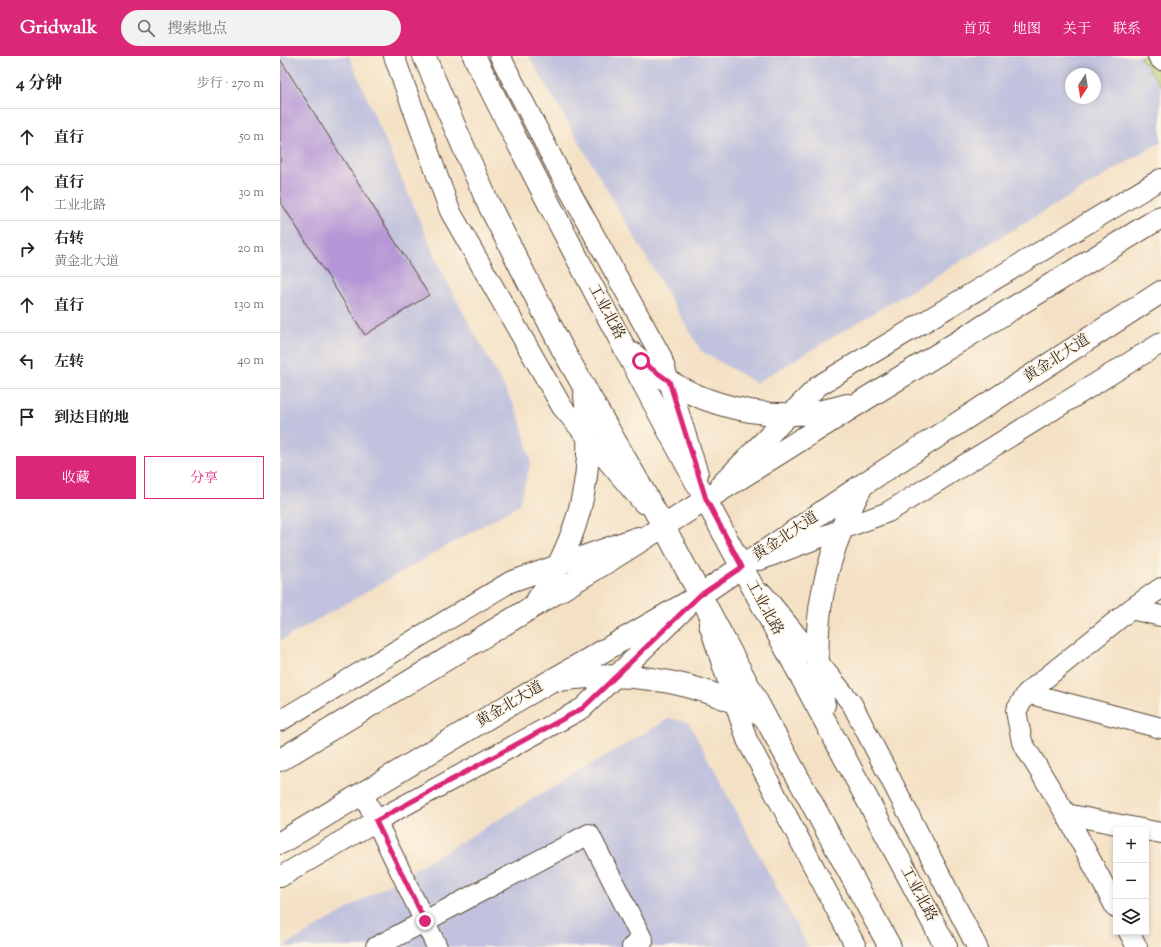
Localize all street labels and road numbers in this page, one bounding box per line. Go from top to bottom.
street label: 工业北路 [583,281,629,343]
street label: 黄金北大道 [1020,330,1094,388]
street label: 黄金北大道 [749,507,823,567]
street label: 工业北路 [740,577,788,639]
street label: 黄金北大道 [472,677,548,733]
street label: 工业北路 [895,863,941,925]

